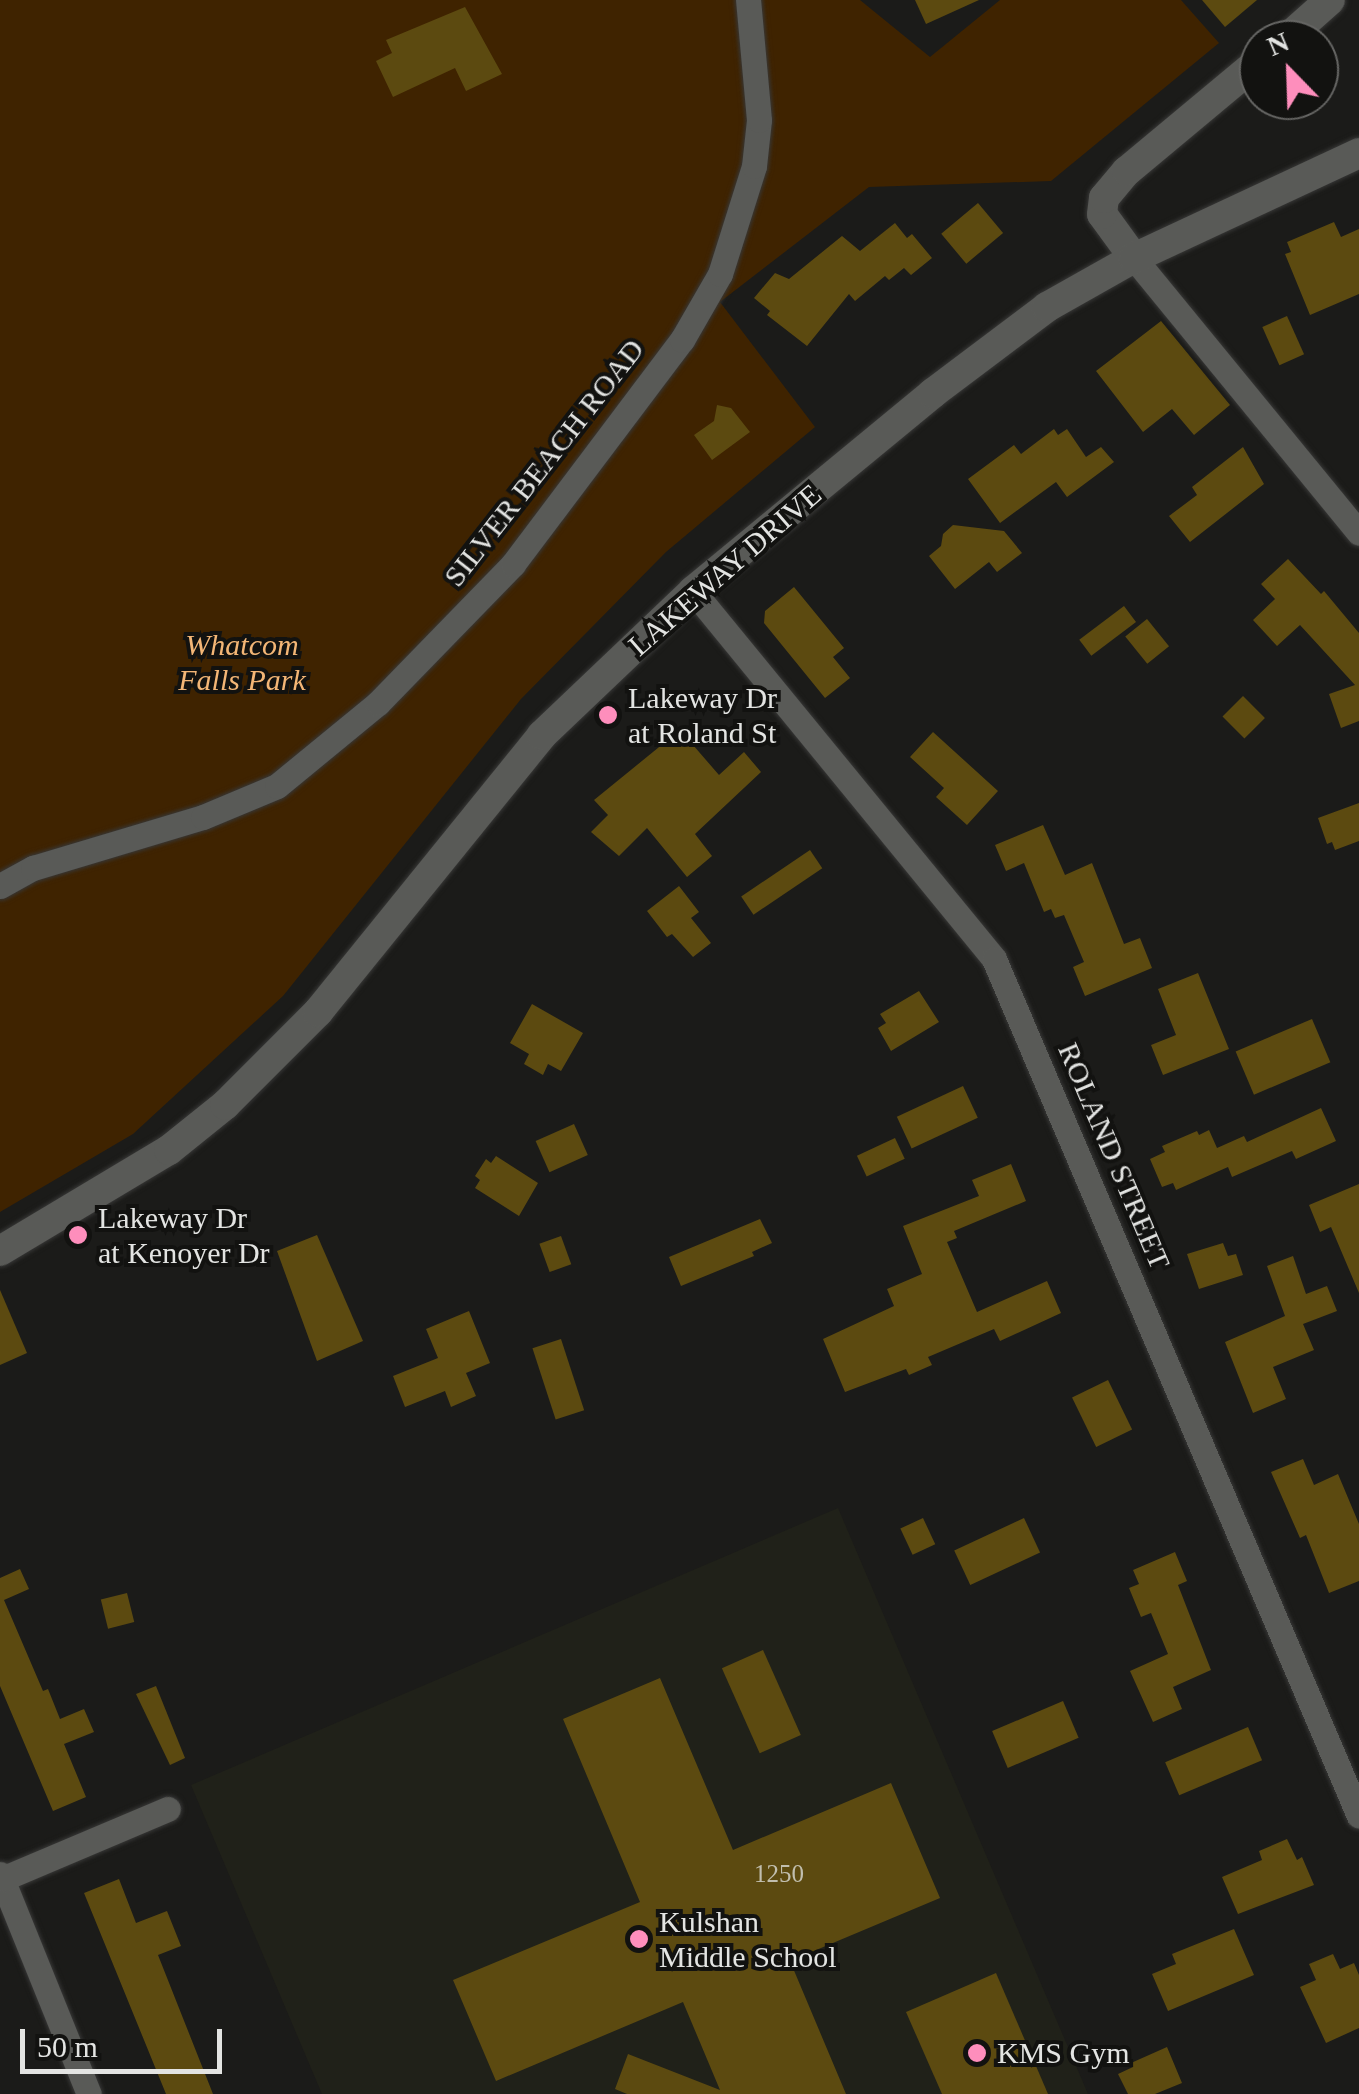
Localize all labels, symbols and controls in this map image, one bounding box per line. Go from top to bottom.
north arrow [1239,20,1339,120]
text: N [1262,26,1293,62]
street label: SILVER BEACH ROAD [436,332,652,594]
street label: LAKEWAY DRIVE [621,476,829,664]
park label: Whatcom Falls Park [178,627,306,698]
place label: Lakeway Dr at Roland St [628,680,777,750]
marker: Lakeway Dr at Roland St [597,704,619,726]
street label: ROLAND STREET [1050,1037,1178,1275]
place label: Lakeway Dr at Kenoyer Dr [98,1200,270,1270]
marker: Lakeway Dr at Kenoyer Dr [67,1224,89,1246]
house number: 1250 [754,1859,804,1889]
place label: Kulshan Middle School [659,1904,836,1974]
marker: Kulshan Middle School [628,1928,650,1950]
scale bar [25,2009,228,2071]
text: 50 m [37,2030,98,2063]
place label: KMS Gym [997,2035,1130,2071]
marker: KMS Gym [966,2042,988,2064]

